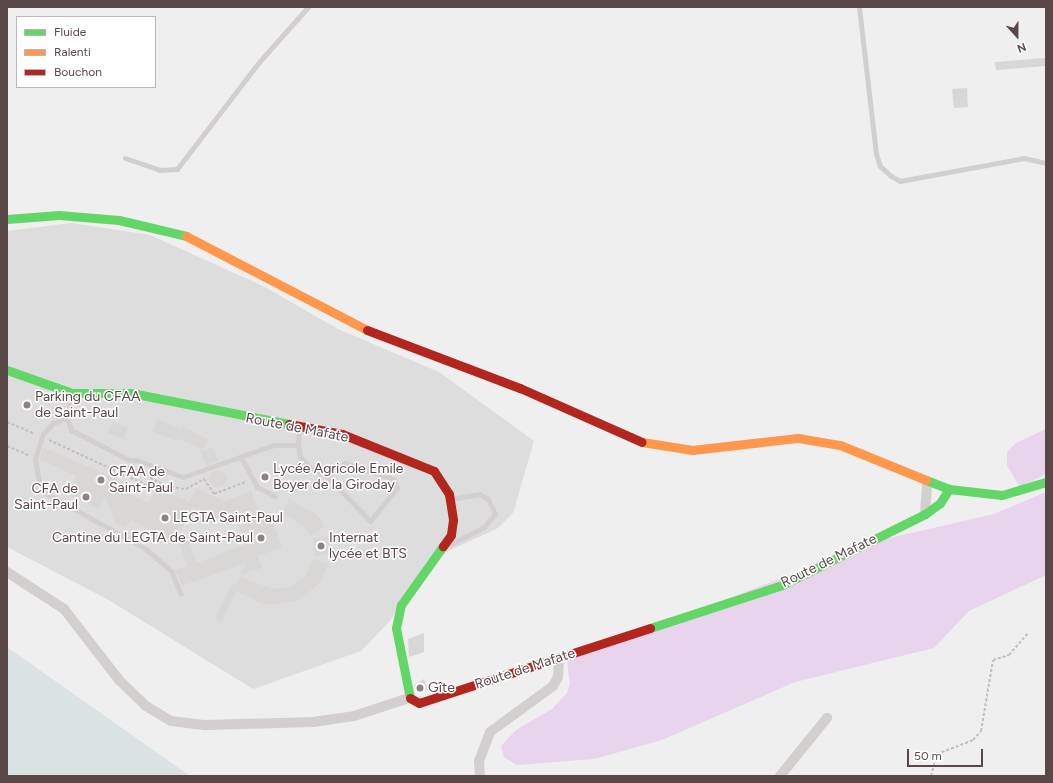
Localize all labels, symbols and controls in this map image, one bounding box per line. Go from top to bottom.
legend [16,16,156,88]
north arrow [997,16,1037,56]
text: Fluide [54,25,86,39]
text: N [1015,40,1028,55]
text: Ralenti [54,45,91,59]
text: Bouchon [54,65,102,79]
place label: Parking du CFAA de Saint-Paul [35,389,140,422]
marker: Parking du CFAA de Saint-Paul [22,400,32,410]
street label: Route de Mafate [244,410,350,446]
place label: Lycée Agricole Emile Boyer de la Giroday [273,461,403,494]
place label: CFAA de Saint-Paul [109,464,173,496]
marker: Lycée Agricole Emile Boyer de la Giroday [260,472,270,482]
marker: CFAA de Saint-Paul [96,475,106,485]
place label: CFA de Saint-Paul [14,481,78,514]
marker: CFA de Saint-Paul [81,492,91,502]
place label: LEGTA Saint-Paul [173,510,283,526]
marker: LEGTA Saint-Paul [160,513,170,523]
place label: Cantine du LEGTA de Saint-Paul [52,530,253,546]
place label: Internat lycée et BTS [329,530,407,562]
street label: Route de Mafate [778,531,880,591]
marker: Cantine du LEGTA de Saint-Paul [256,533,266,543]
marker: Internat lycée et BTS [316,541,326,551]
street label: Route de Mafate [473,645,577,693]
place label: Gîte [428,680,455,696]
marker: Gîte [415,683,425,693]
scale bar [909,741,985,767]
text: 50 m [914,749,942,763]

